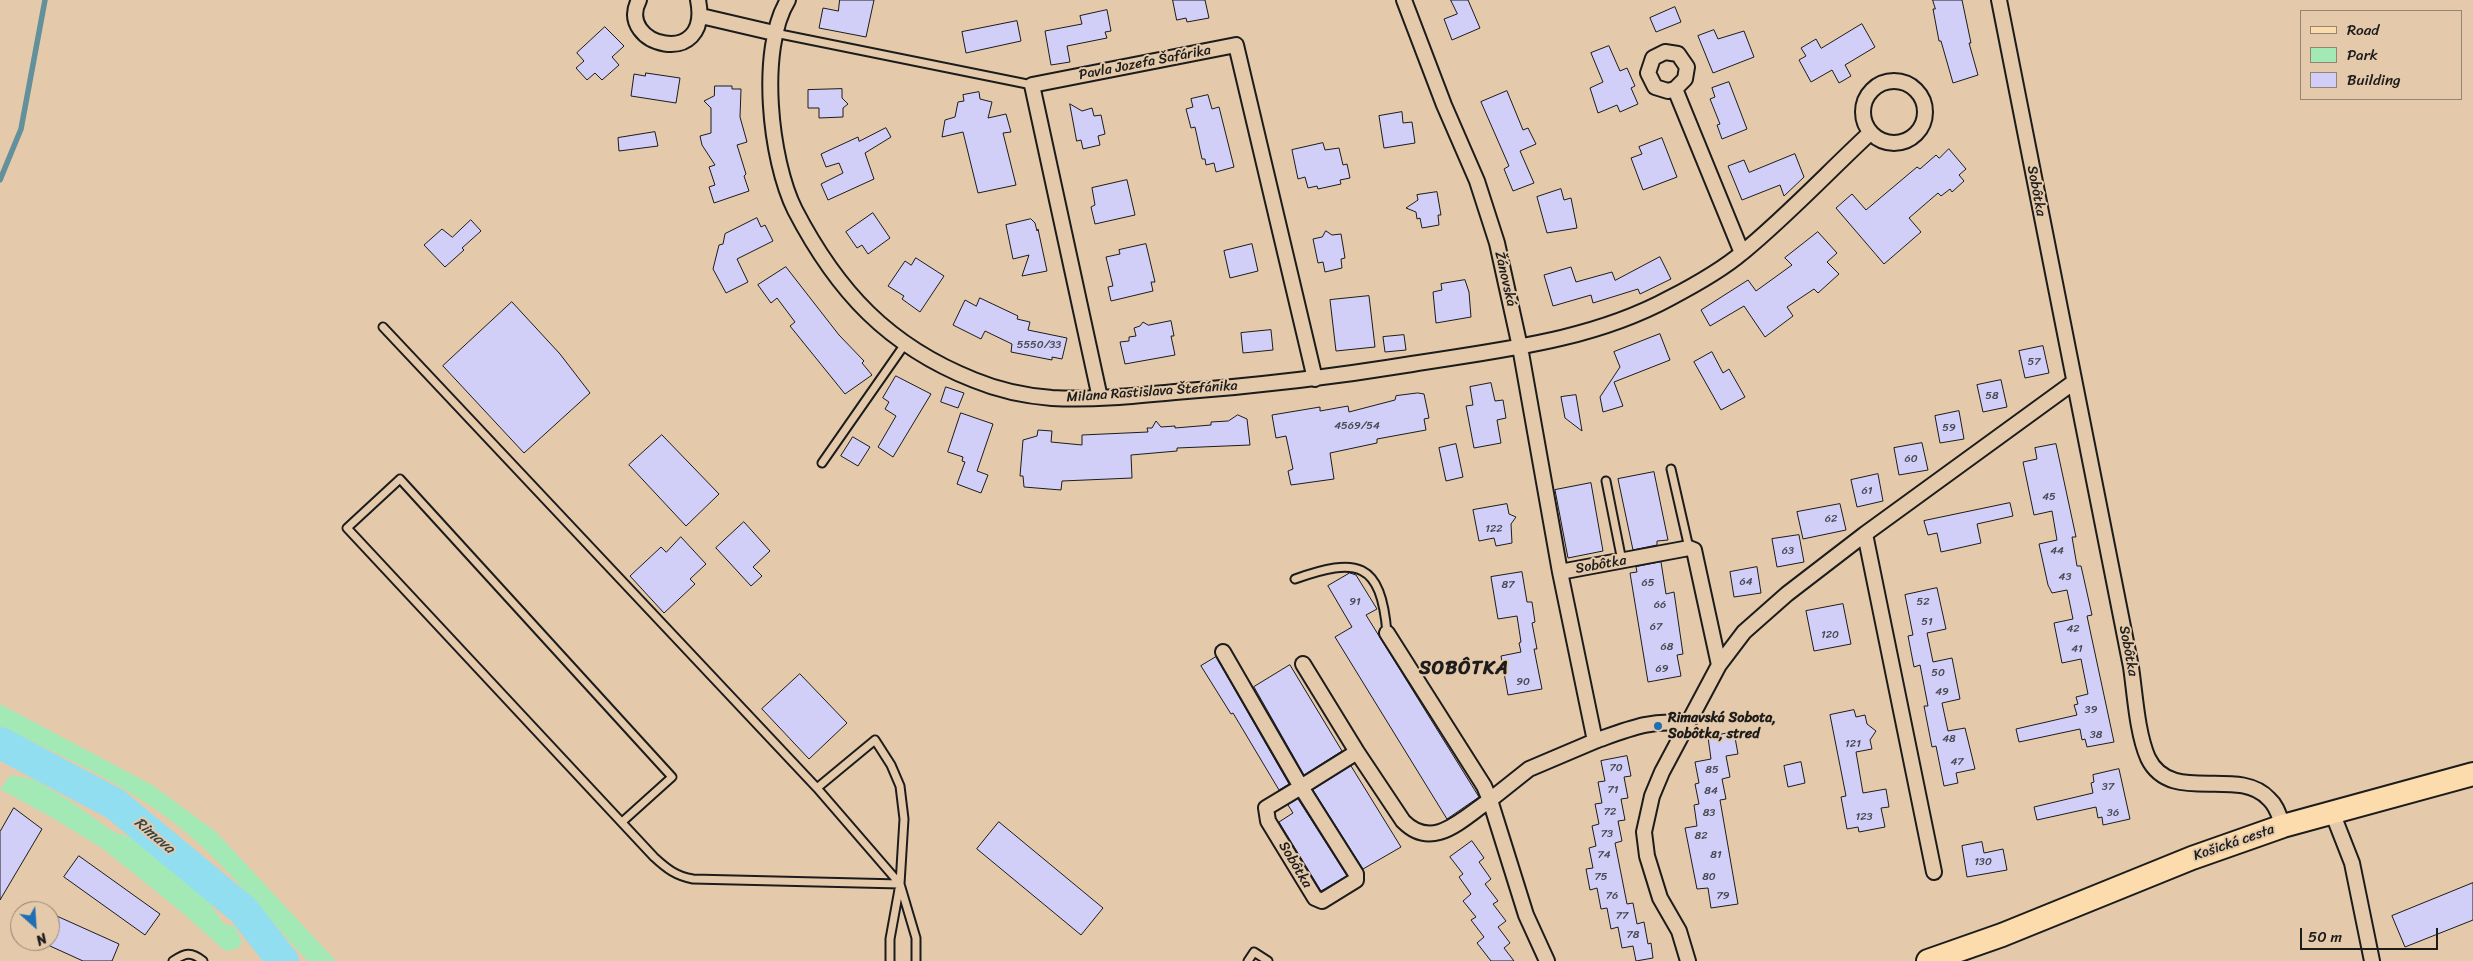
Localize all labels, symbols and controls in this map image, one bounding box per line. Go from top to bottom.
legend [2300,10,2463,100]
text: Road [2347,17,2379,43]
street label: Pavla Jozefa Šafárika [1078,42,1212,84]
text: Park [2347,42,2378,68]
text: Building [2347,67,2401,93]
street label: Sobôtka [2023,164,2049,218]
street label: Žánovská [1491,250,1519,308]
house number: 5550/33 [1017,338,1061,352]
house number: 57 [2027,355,2041,369]
street label: Milana Rastislava Štefánika [1066,378,1238,406]
house number: 58 [1985,389,1999,403]
house number: 4569/54 [1334,419,1380,433]
house number: 59 [1942,421,1956,435]
house number: 60 [1904,452,1918,466]
house number: 61 [1862,484,1872,498]
house number: 45 [2042,490,2056,504]
house number: 62 [1825,512,1837,526]
house number: 122 [1485,522,1503,536]
house number: 63 [1782,544,1794,558]
house number: 44 [2050,544,2064,558]
street label: Sobôtka [1574,552,1628,578]
house number: 43 [2059,570,2071,584]
house number: 64 [1739,575,1753,589]
house number: 65 [1642,576,1654,590]
house number: 87 [1502,578,1514,592]
house number: 91 [1349,595,1361,609]
house number: 52 [1916,595,1930,609]
house number: 66 [1654,598,1666,612]
house number: 51 [1921,615,1933,629]
house number: 67 [1650,620,1662,634]
house number: 42 [2066,622,2080,636]
street label: Sobôtka [2115,624,2141,678]
house number: 120 [1821,628,1839,642]
house number: 68 [1661,640,1673,654]
house number: 41 [2071,642,2083,656]
district label: SOBÔTKA [1419,658,1509,680]
house number: 69 [1655,662,1669,676]
house number: 50 [1931,666,1945,680]
house number: 90 [1516,675,1530,689]
house number: 49 [1935,685,1949,699]
house number: 39 [2085,703,2097,717]
place label: Rimavská Sobota, Sobôtka, stred [1668,710,1776,742]
marker: Rimavská Sobota, Sobôtka, stred [1652,720,1664,732]
house number: 38 [2090,728,2102,742]
house number: 48 [1942,732,1956,746]
house number: 121 [1845,737,1861,751]
house number: 47 [1950,755,1964,769]
house number: 70 [1609,761,1623,775]
house number: 85 [1705,763,1719,777]
house number: 37 [2102,780,2114,794]
house number: 71 [1608,783,1618,797]
house number: 84 [1704,784,1718,798]
house number: 72 [1604,805,1616,819]
house number: 83 [1703,806,1715,820]
house number: 36 [2107,806,2119,820]
house number: 123 [1855,810,1873,824]
water label: Rimava [130,814,178,858]
street label: Košická cesta [2191,821,2277,865]
house number: 73 [1601,827,1613,841]
house number: 82 [1695,829,1707,843]
street label: Sobôtka [1275,839,1315,891]
house number: 74 [1597,848,1611,862]
house number: 81 [1710,848,1722,862]
house number: 130 [1974,855,1992,869]
house number: 75 [1594,870,1608,884]
house number: 80 [1702,870,1716,884]
house number: 76 [1606,889,1618,903]
house number: 79 [1716,889,1730,903]
north arrow [10,901,60,951]
house number: 77 [1616,909,1628,923]
scale bar [2303,918,2440,950]
text: 50 m [2308,924,2342,950]
text: N [32,926,51,952]
house number: 78 [1627,928,1639,942]

